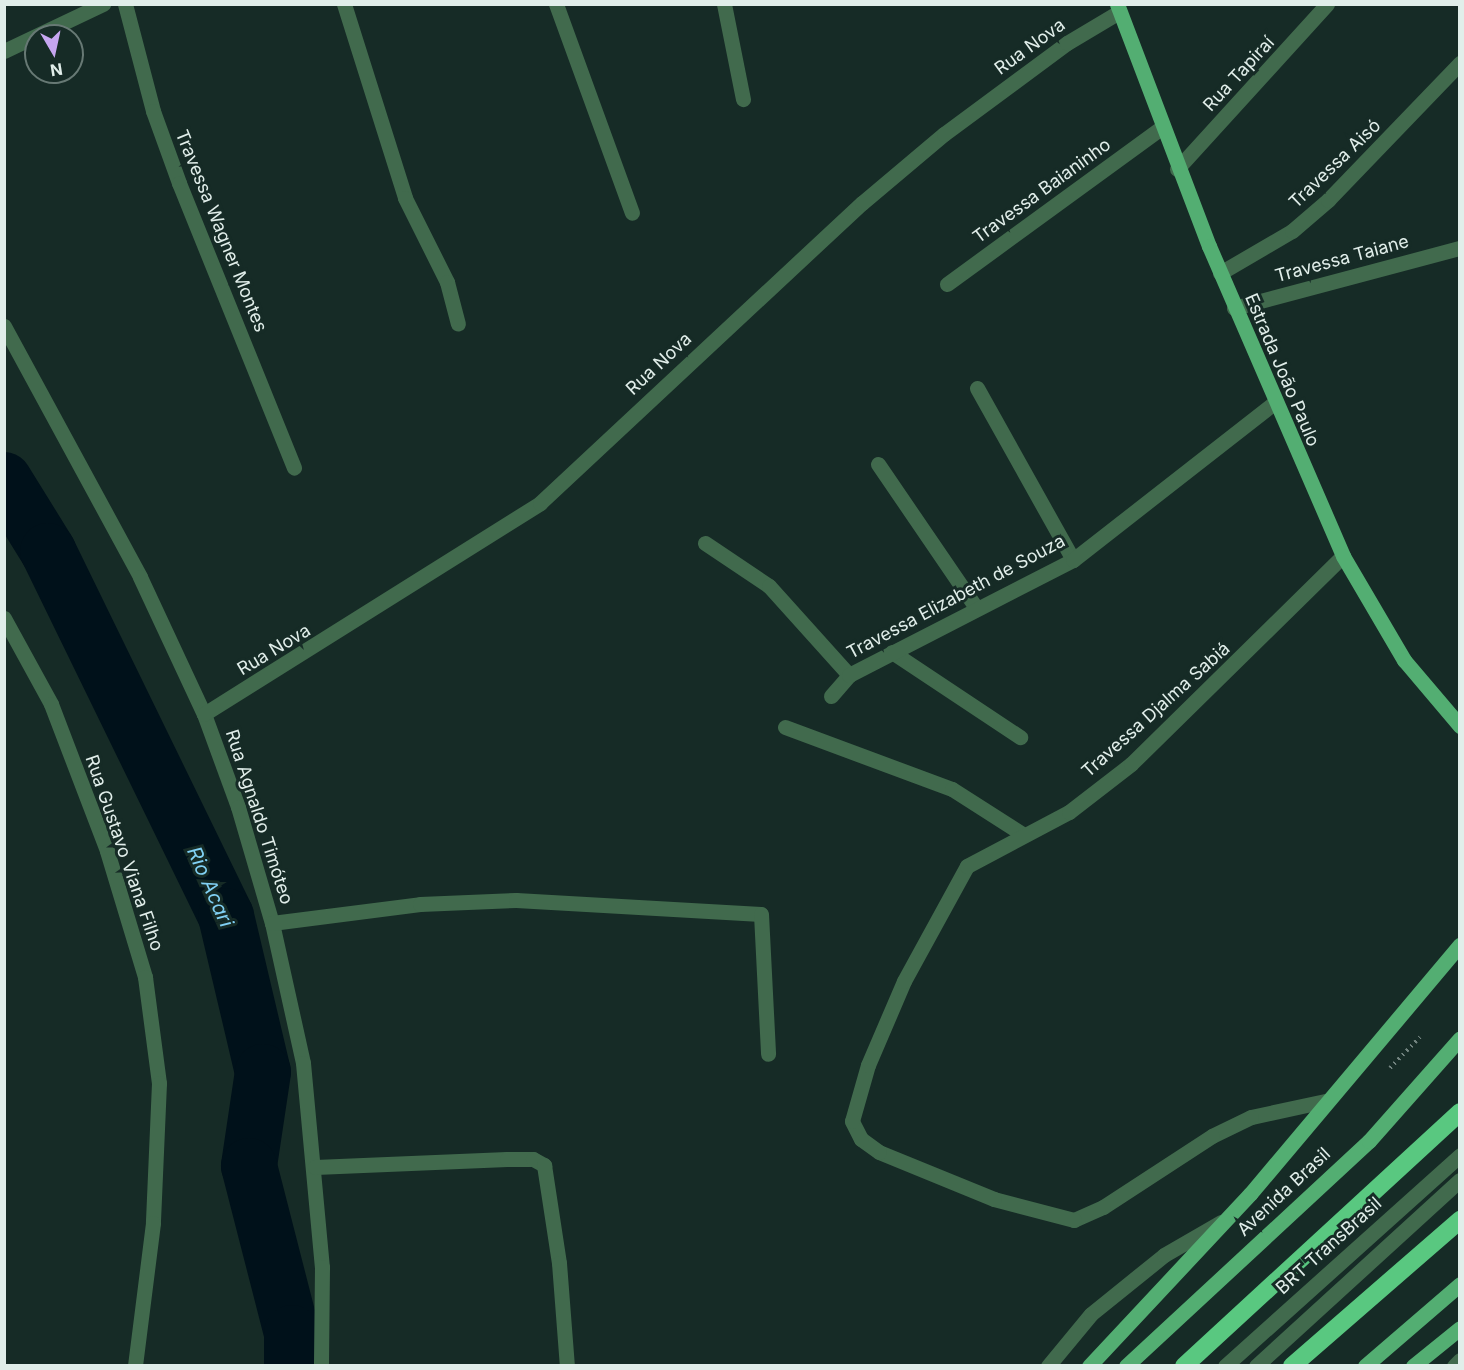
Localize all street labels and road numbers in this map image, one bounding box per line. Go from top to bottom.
street label: Rua Nova [991,14,1069,80]
street label: Rua Tapiraí [1199,32,1279,116]
street label: Travessa Aisó [1285,115,1385,213]
street label: Travessa Wagner Montes [171,127,271,335]
street label: Travessa Baianinho [969,134,1115,248]
street label: Travessa Taiane [1273,231,1411,287]
street label: Estrada João Paulo [1240,290,1324,450]
street label: Rua Nova [622,328,696,400]
street label: Travessa Elizabeth de Souza [843,530,1069,664]
street label: Rua Nova [233,620,315,680]
street label: Travessa Djalma Sabiá [1078,638,1234,782]
street label: Rua Agnaldo Timóteo [221,727,297,907]
street label: Rua Gustavo Viana Filho [80,752,168,954]
street label: Avenida Brasil [1233,1143,1335,1241]
street label: BRT TransBrasil [1272,1193,1386,1299]

